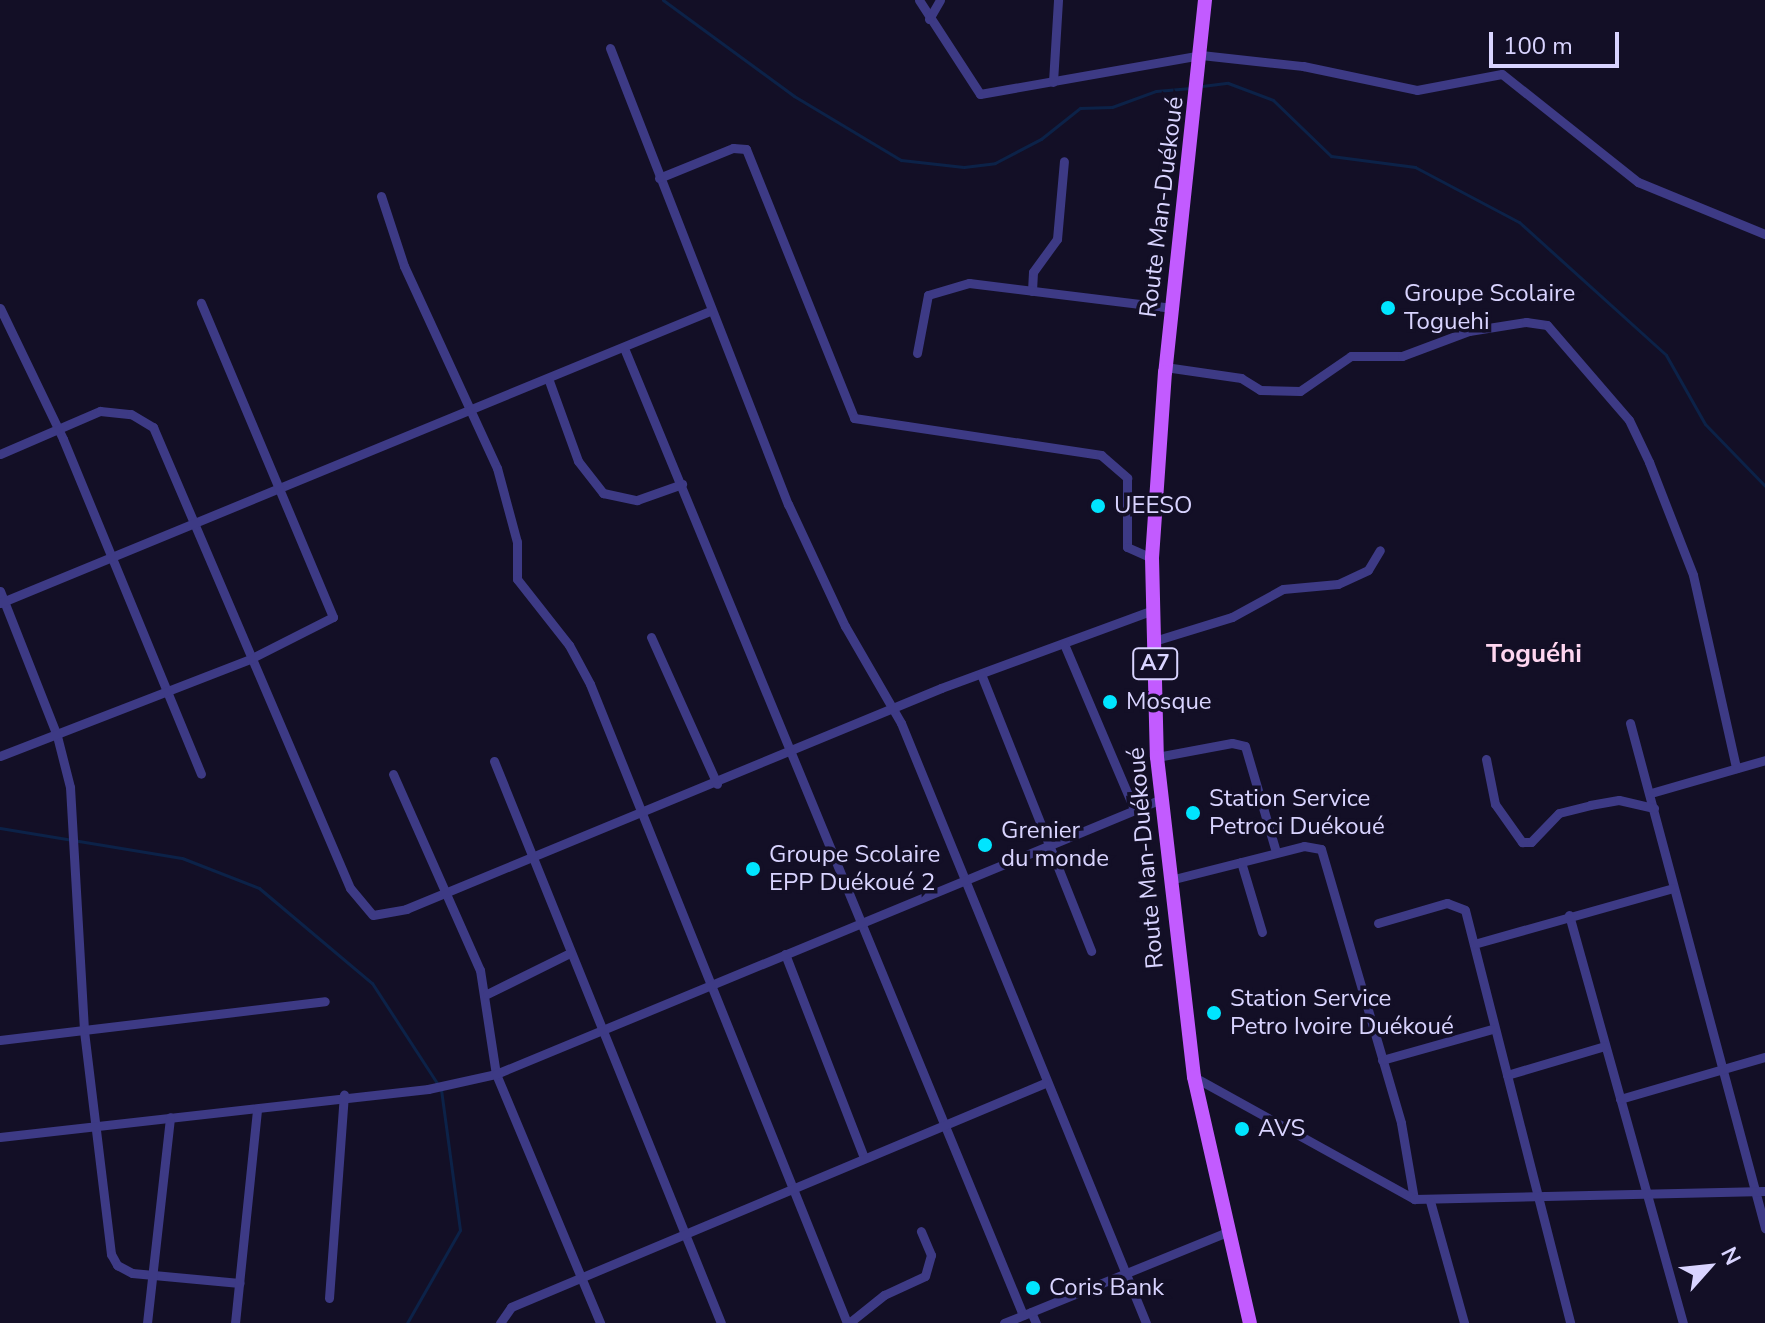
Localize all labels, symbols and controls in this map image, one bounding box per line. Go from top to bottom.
scale bar [1493,16,1623,66]
text: 100 m [1503,30,1573,62]
street label: Route Man-Duékoué [1134,95,1190,319]
place label: Groupe Scolaire Toguehi [1404,280,1575,336]
marker: Groupe Scolaire Toguehi [1379,299,1397,317]
place label: UEESO [1114,492,1192,520]
marker: UEESO [1089,497,1107,515]
district label: Toguéhi [1486,638,1582,670]
road number: A7 [1131,646,1179,682]
place label: Mosque [1126,688,1212,716]
marker: Mosque [1101,693,1119,711]
street label: Route Man-Duékoué [1122,746,1170,970]
place label: Station Service Petroci Duékoué [1209,785,1385,841]
marker: Station Service Petroci Duékoué [1184,804,1202,822]
place label: Grenier du monde [1001,817,1109,873]
marker: Grenier du monde [976,836,994,854]
place label: Groupe Scolaire EPP Duékoué 2 [769,841,940,897]
marker: Groupe Scolaire EPP Duékoué 2 [744,860,762,878]
place label: Station Service Petro Ivoire Duékoué [1230,985,1454,1041]
marker: Station Service Petro Ivoire Duékoué [1205,1004,1223,1022]
place label: AVS [1258,1115,1305,1143]
marker: AVS [1233,1120,1251,1138]
north arrow [1669,1227,1749,1307]
text: N [1713,1242,1747,1270]
place label: Coris Bank [1049,1274,1164,1302]
marker: Coris Bank [1024,1279,1042,1297]

